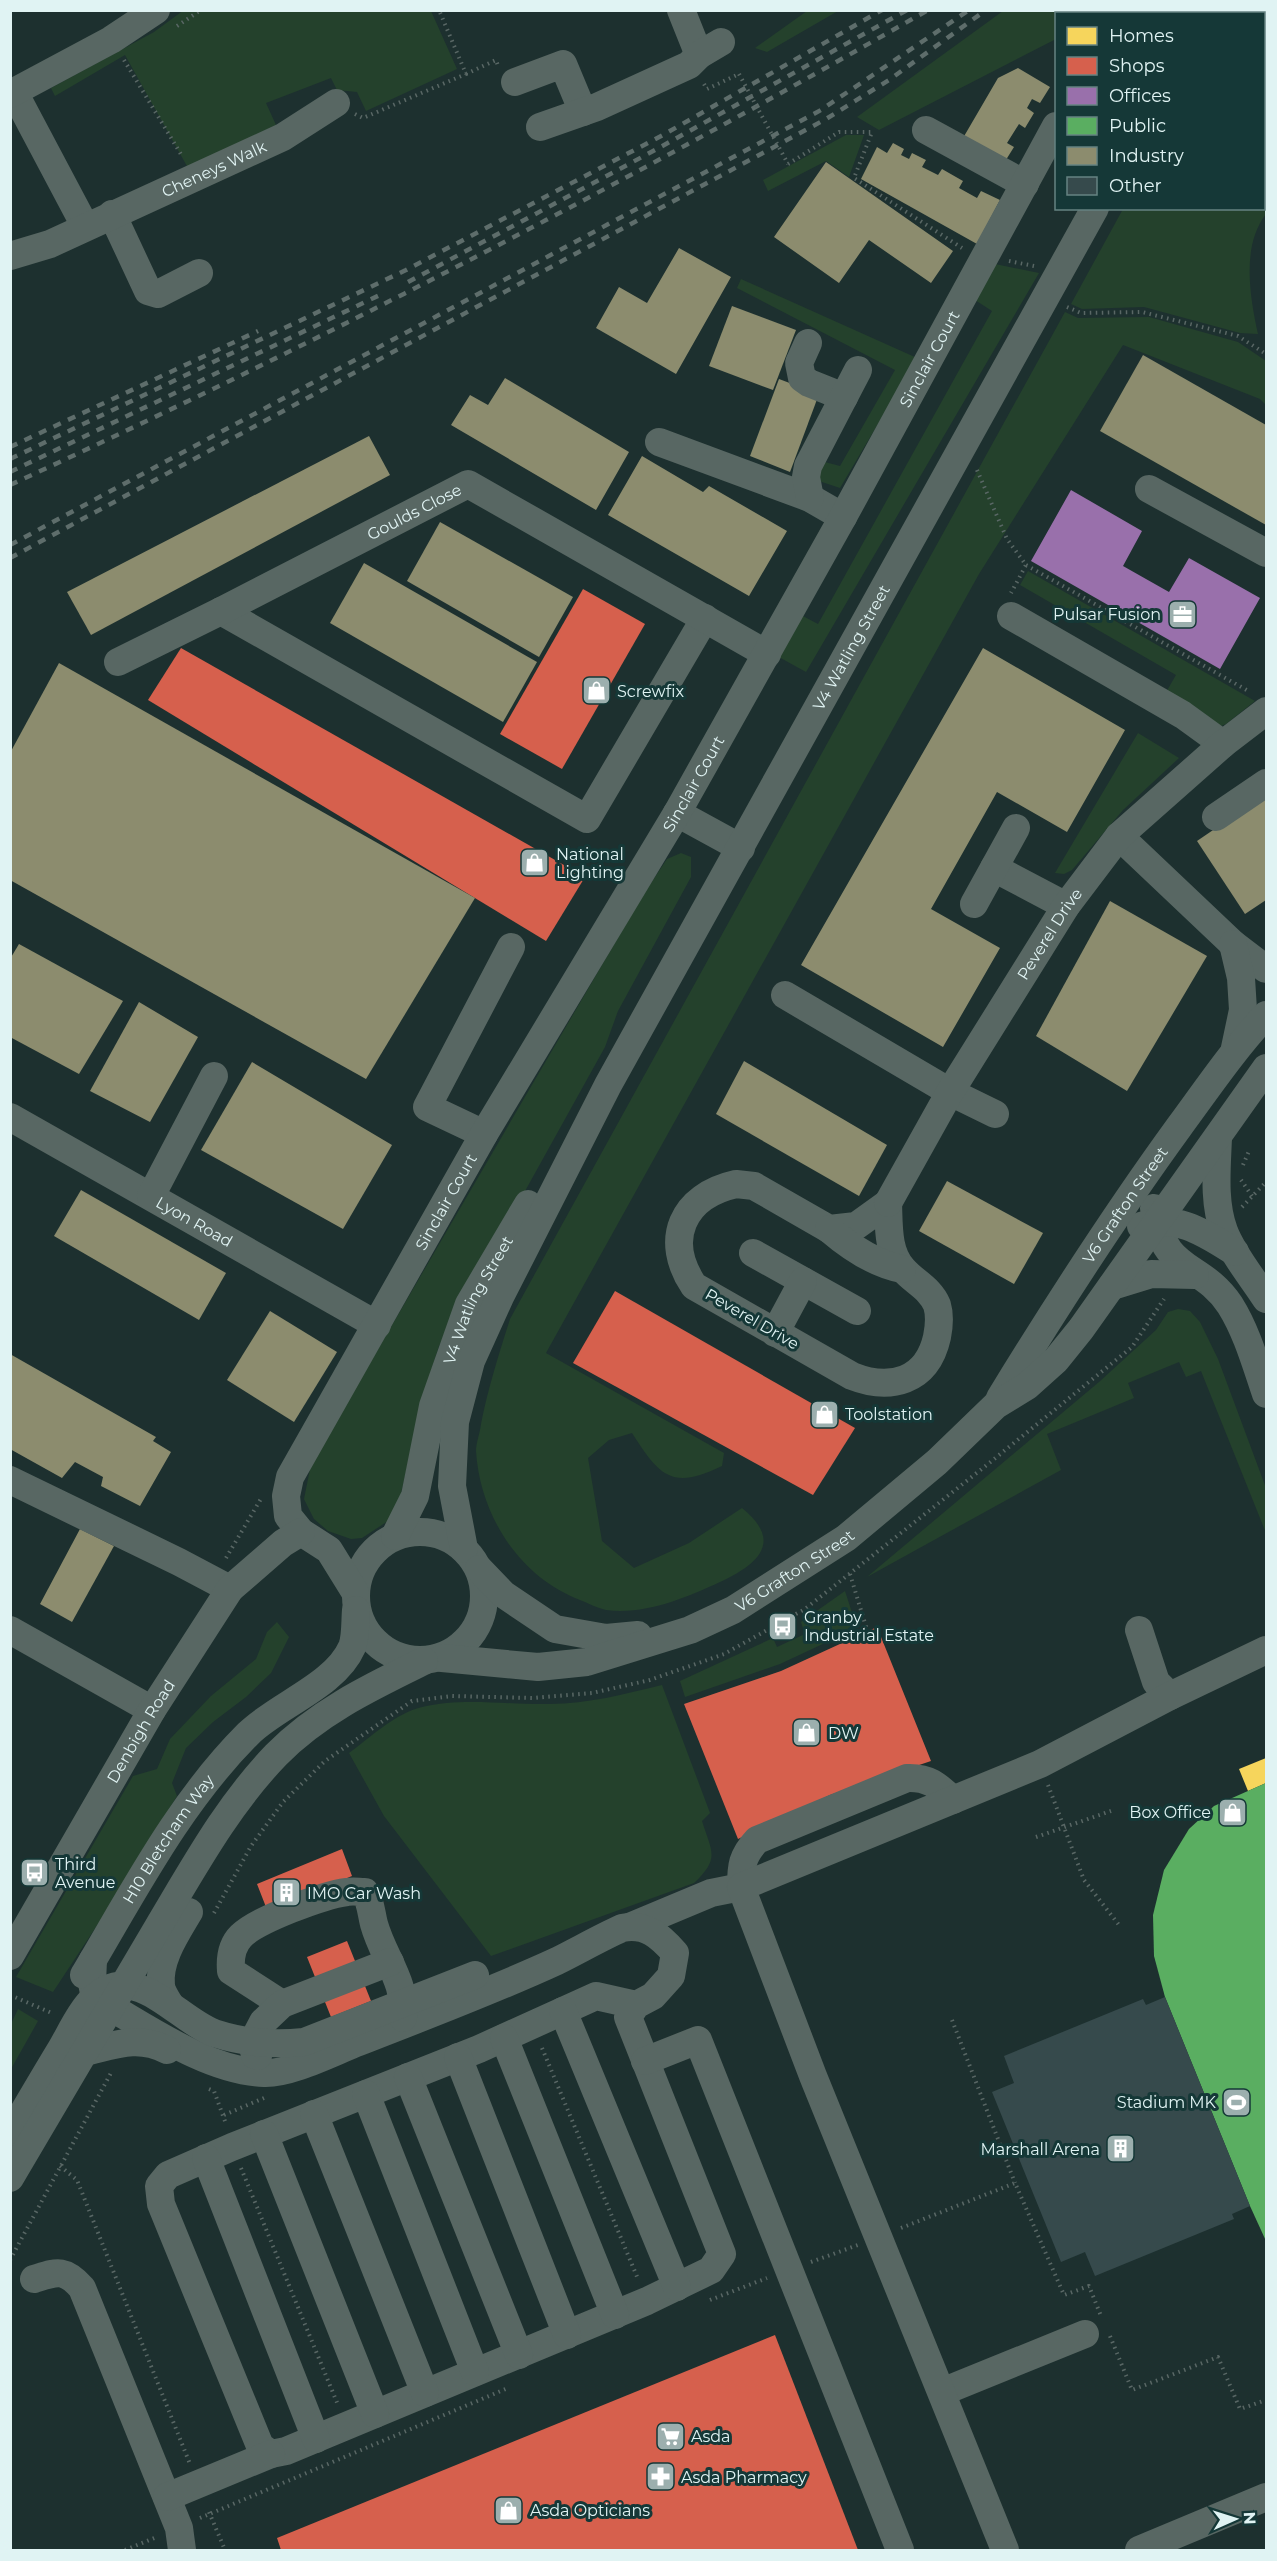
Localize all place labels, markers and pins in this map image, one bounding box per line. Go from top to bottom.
office icon: Pulsar Fusion [1166,598,1198,630]
place label: Pulsar Fusion [1053,605,1161,624]
shop icon: Screwfix [580,675,612,707]
place label: Screwfix [617,682,684,701]
place label: National Lighting [556,845,624,882]
shop icon: National Lighting [519,847,551,879]
shop icon: Toolstation [808,1398,840,1430]
place label: Toolstation [845,1405,933,1424]
place label: Granby Industrial Estate [804,1608,934,1645]
bus stop icon: Granby Industrial Estate [767,1610,799,1642]
shop icon: DW [791,1717,823,1749]
place label: DW [828,1724,859,1743]
shop icon: Box Office [1216,1796,1248,1828]
place label: Box Office [1129,1803,1211,1822]
place label: Third Avenue [55,1855,115,1892]
bus stop icon: Third Avenue [18,1857,50,1889]
building icon: IMO Car Wash [270,1877,302,1909]
place label: IMO Car Wash [307,1884,421,1903]
sports icon: Stadium MK [1221,2086,1253,2118]
place label: Stadium MK [1117,2093,1217,2112]
building icon: Marshall Arena [1105,2133,1137,2165]
place label: Marshall Arena [980,2140,1100,2159]
supermarket icon: Asda [654,2420,686,2452]
place label: Asda [691,2427,731,2446]
pharmacy icon: Asda Pharmacy [644,2461,676,2493]
place label: Asda Pharmacy [681,2468,807,2487]
shop icon: Asda Opticians [493,2494,525,2526]
place label: Asda Opticians [530,2501,650,2520]

